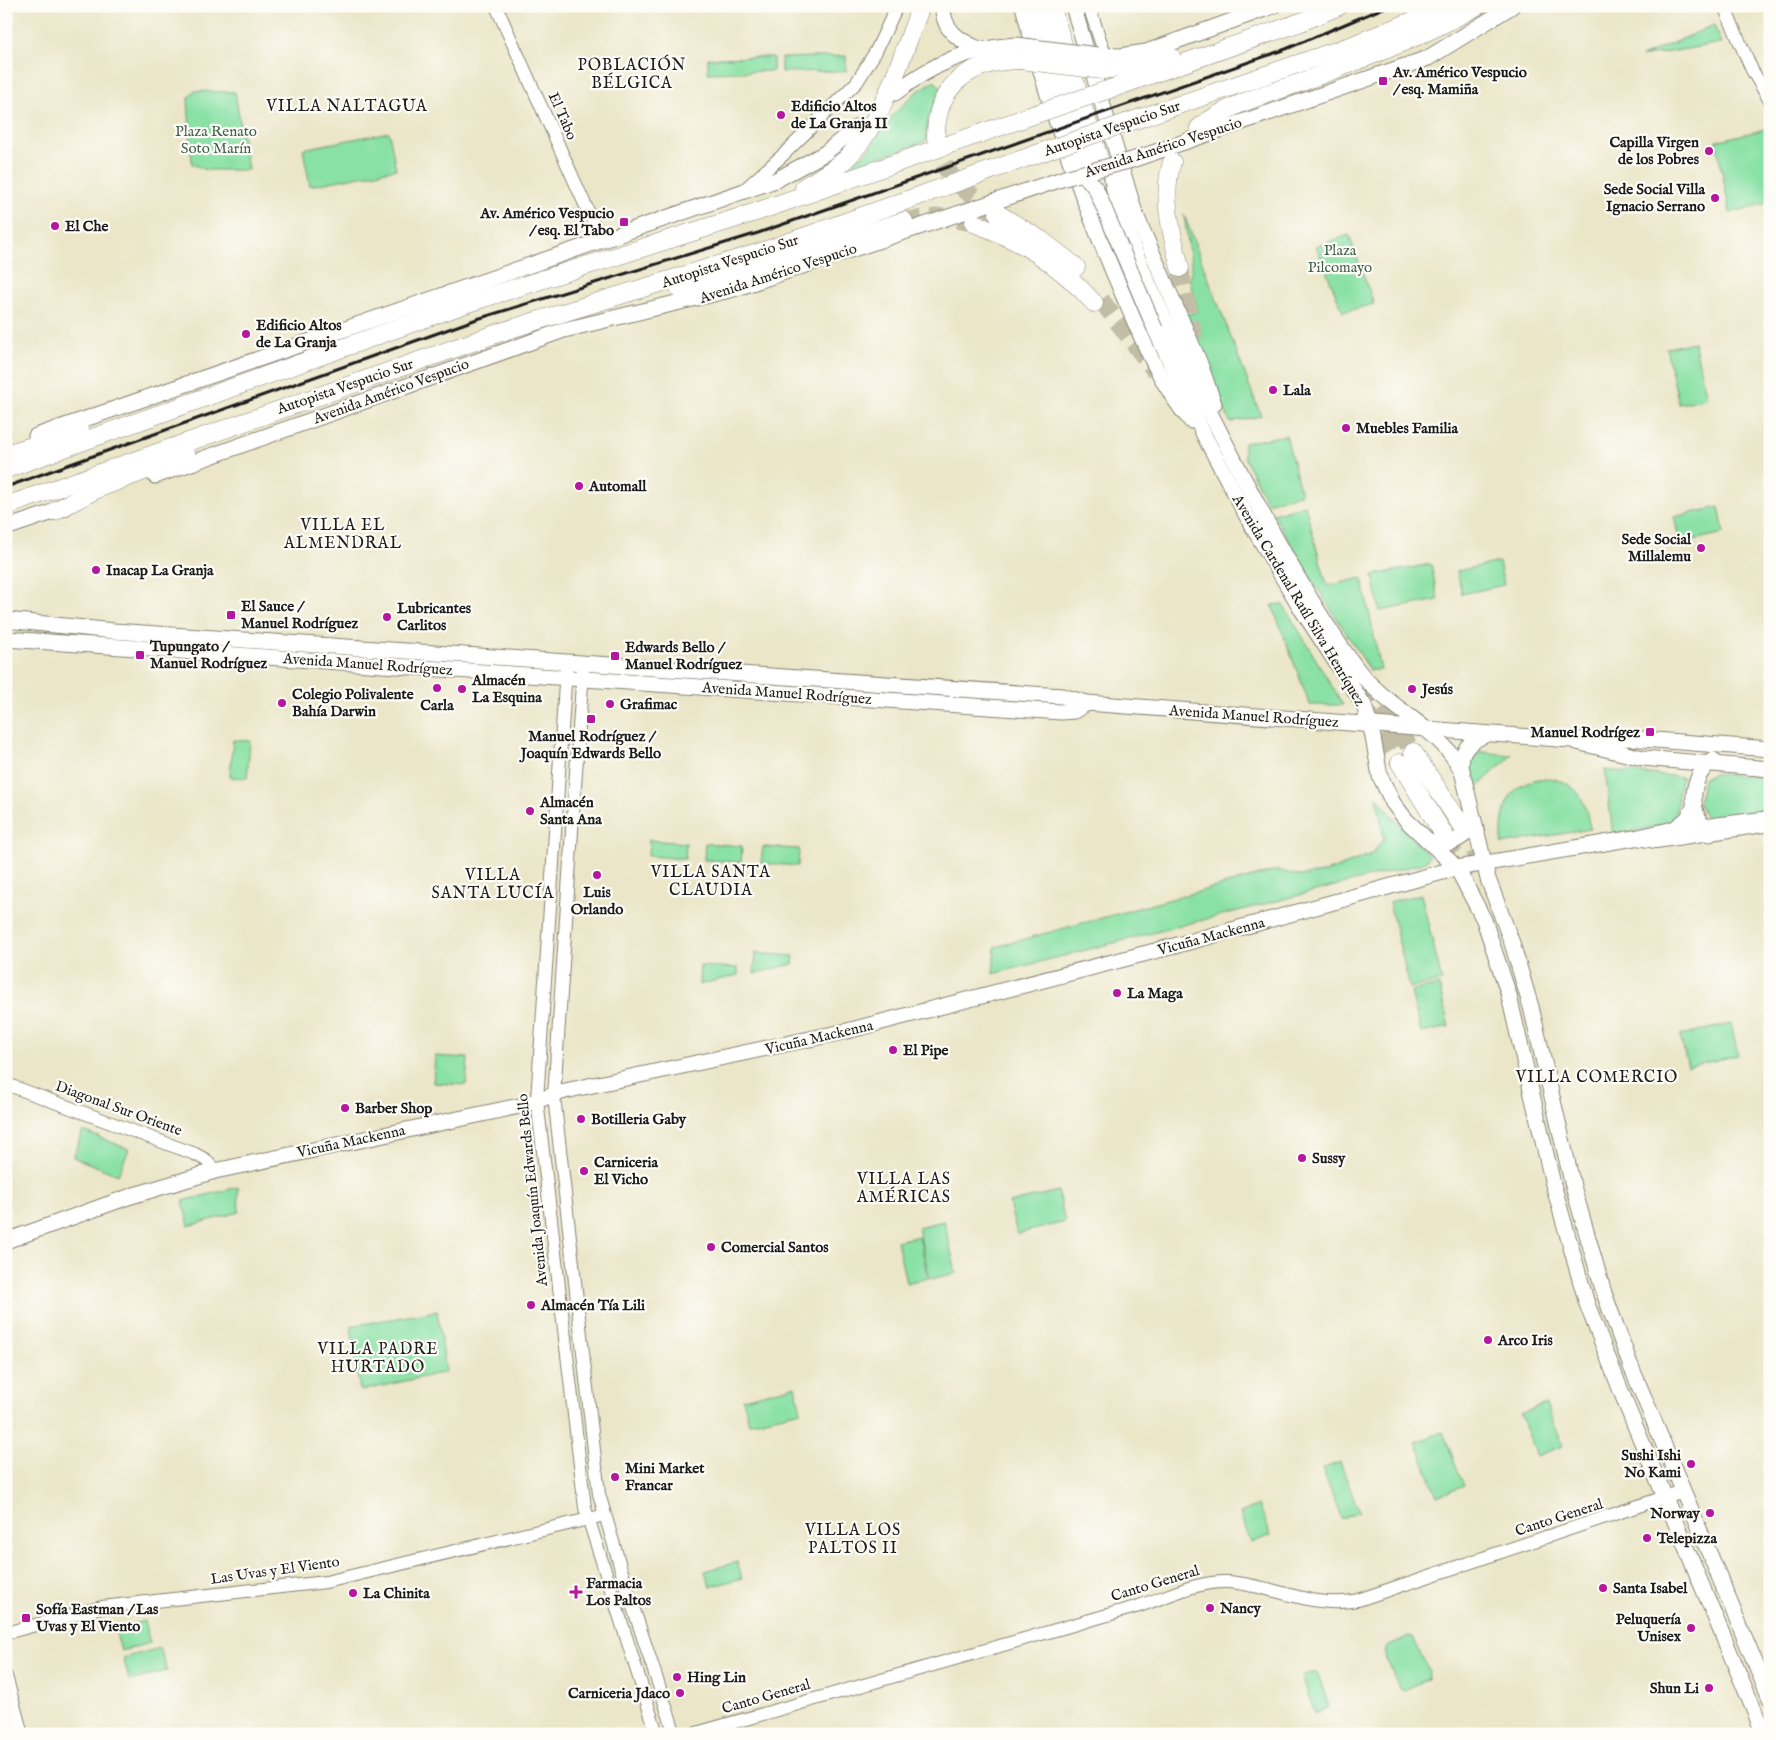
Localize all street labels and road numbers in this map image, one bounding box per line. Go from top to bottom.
street label: El Tabo [544,89,581,143]
street label: Autopista Vespucio Sur [1040,96,1183,161]
street label: Avenida Américo Vespucio [1081,113,1244,182]
street label: Autopista Vespucio Sur [658,230,802,293]
street label: Avenida Américo Vespucio [696,239,859,308]
street label: Autopista Vespucio Sur [273,354,416,419]
street label: Avenida Américo Vespucio [310,354,472,429]
street label: Avenida Cardenal Raúl Silva Henríquez [1227,490,1369,710]
street label: Avenida Manuel Rodríguez [281,649,454,680]
street label: Avenida Manuel Rodríguez [700,678,873,709]
street label: Avenida Manuel Rodríguez [1167,701,1340,732]
street label: Vicuña Mackenna [1155,913,1267,960]
street label: Vicuña Mackenna [762,1016,875,1059]
street label: Diagonal Sur Oriente [53,1077,185,1140]
street label: Avenida Joaquín Edwards Bello [513,1093,552,1288]
street label: Vicuña Mackenna [294,1121,407,1162]
street label: Canto General [1513,1494,1606,1541]
street label: Las Uvas y El Viento [209,1552,341,1589]
street label: Canto General [1109,1561,1202,1606]
street label: Canto General [720,1675,814,1718]

